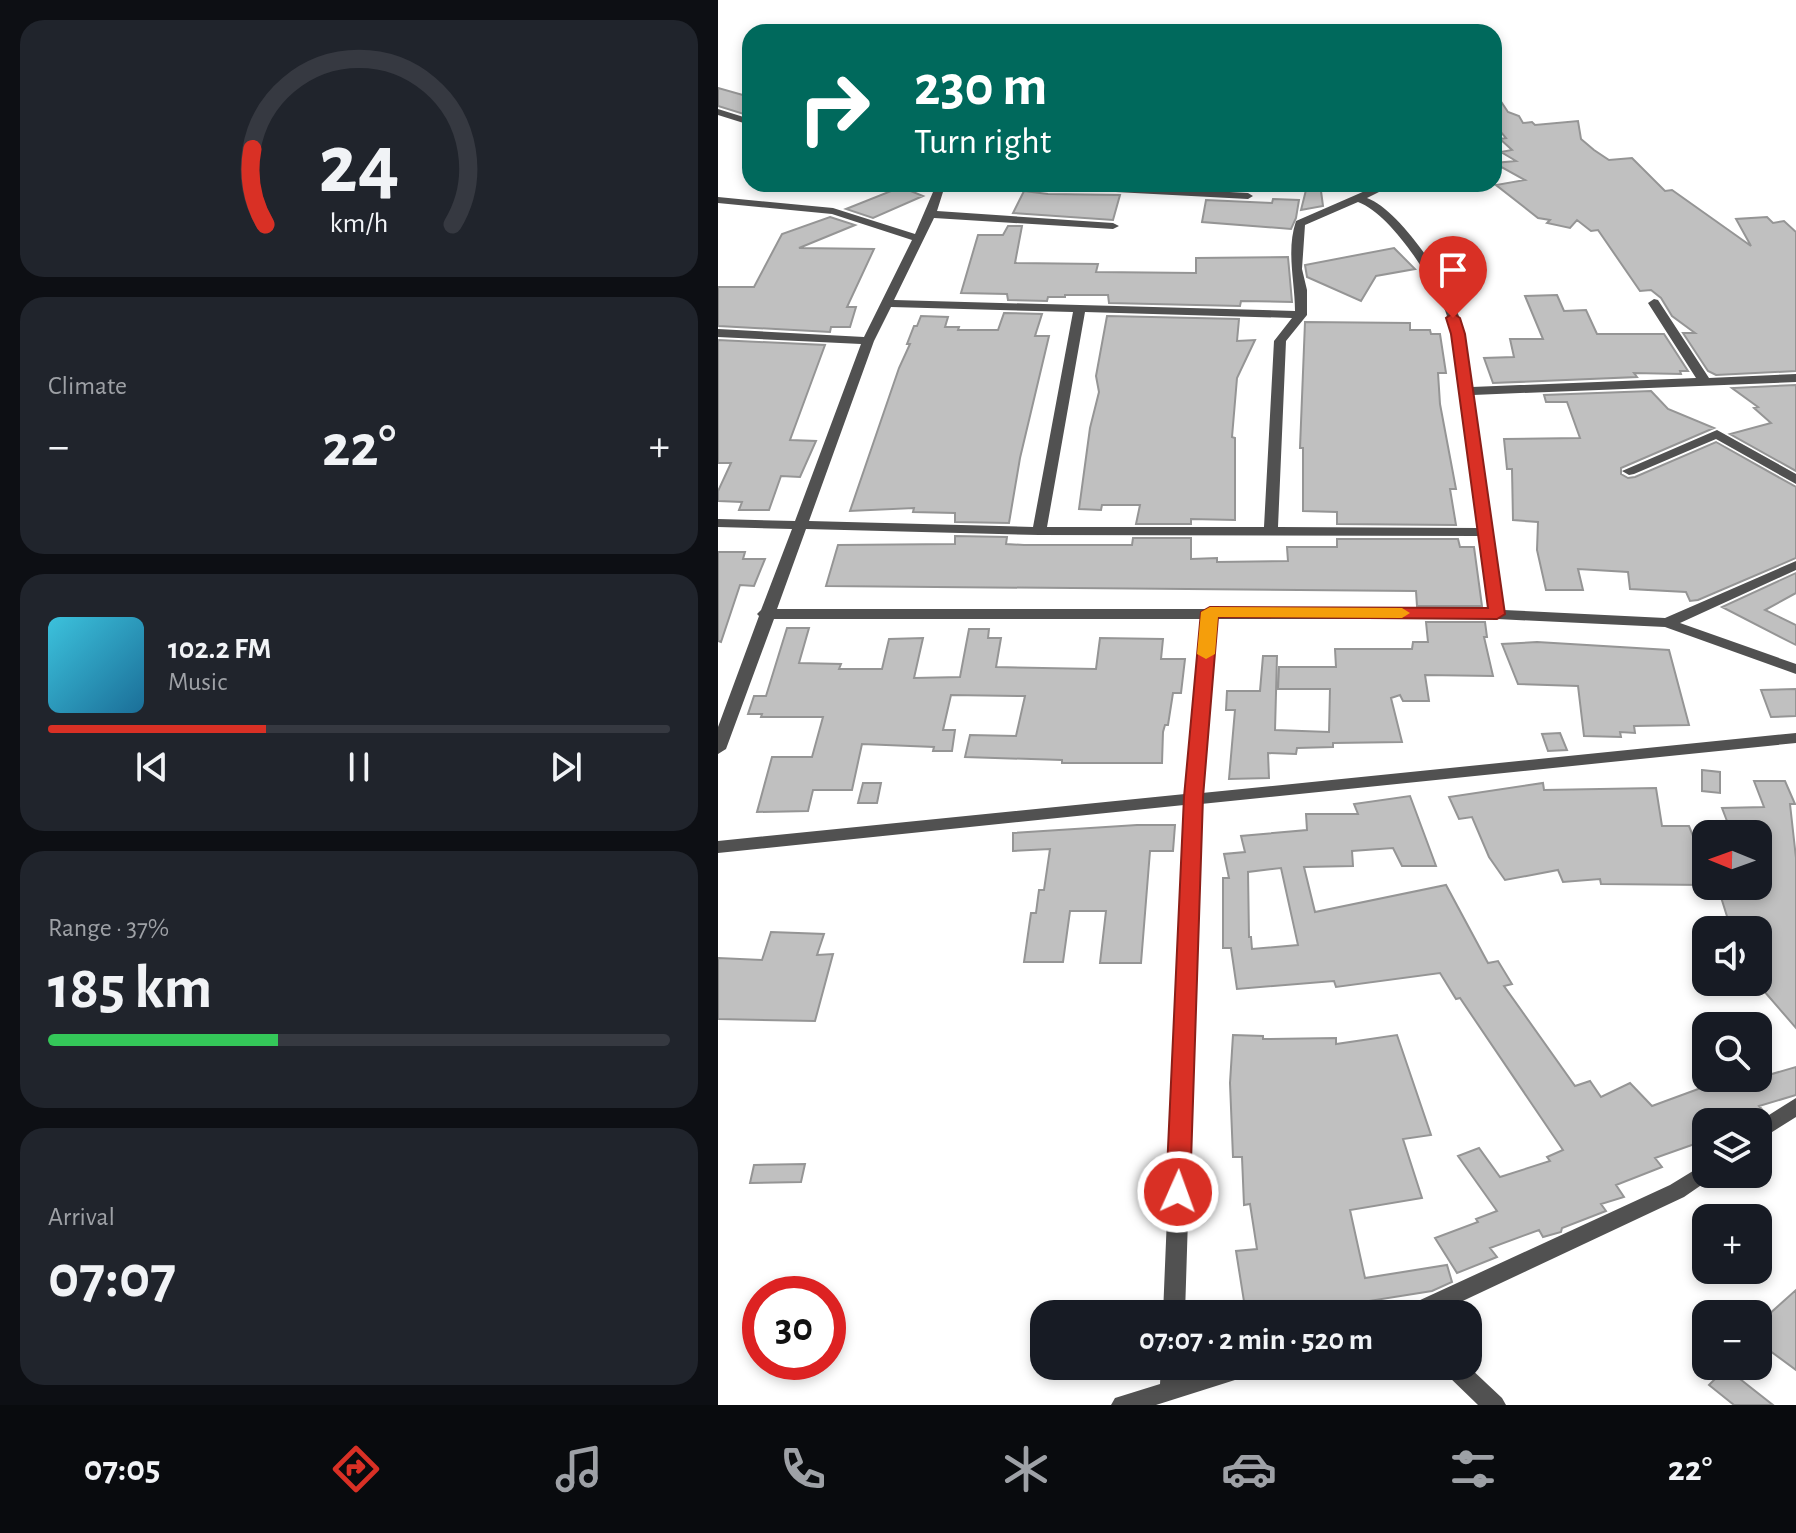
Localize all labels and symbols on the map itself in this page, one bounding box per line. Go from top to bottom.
pin [1419,236,1487,318]
north arrow [1692,820,1772,900]
position arrow [1136,1150,1220,1234]
speed limit sign: 30 [742,1276,846,1380]

